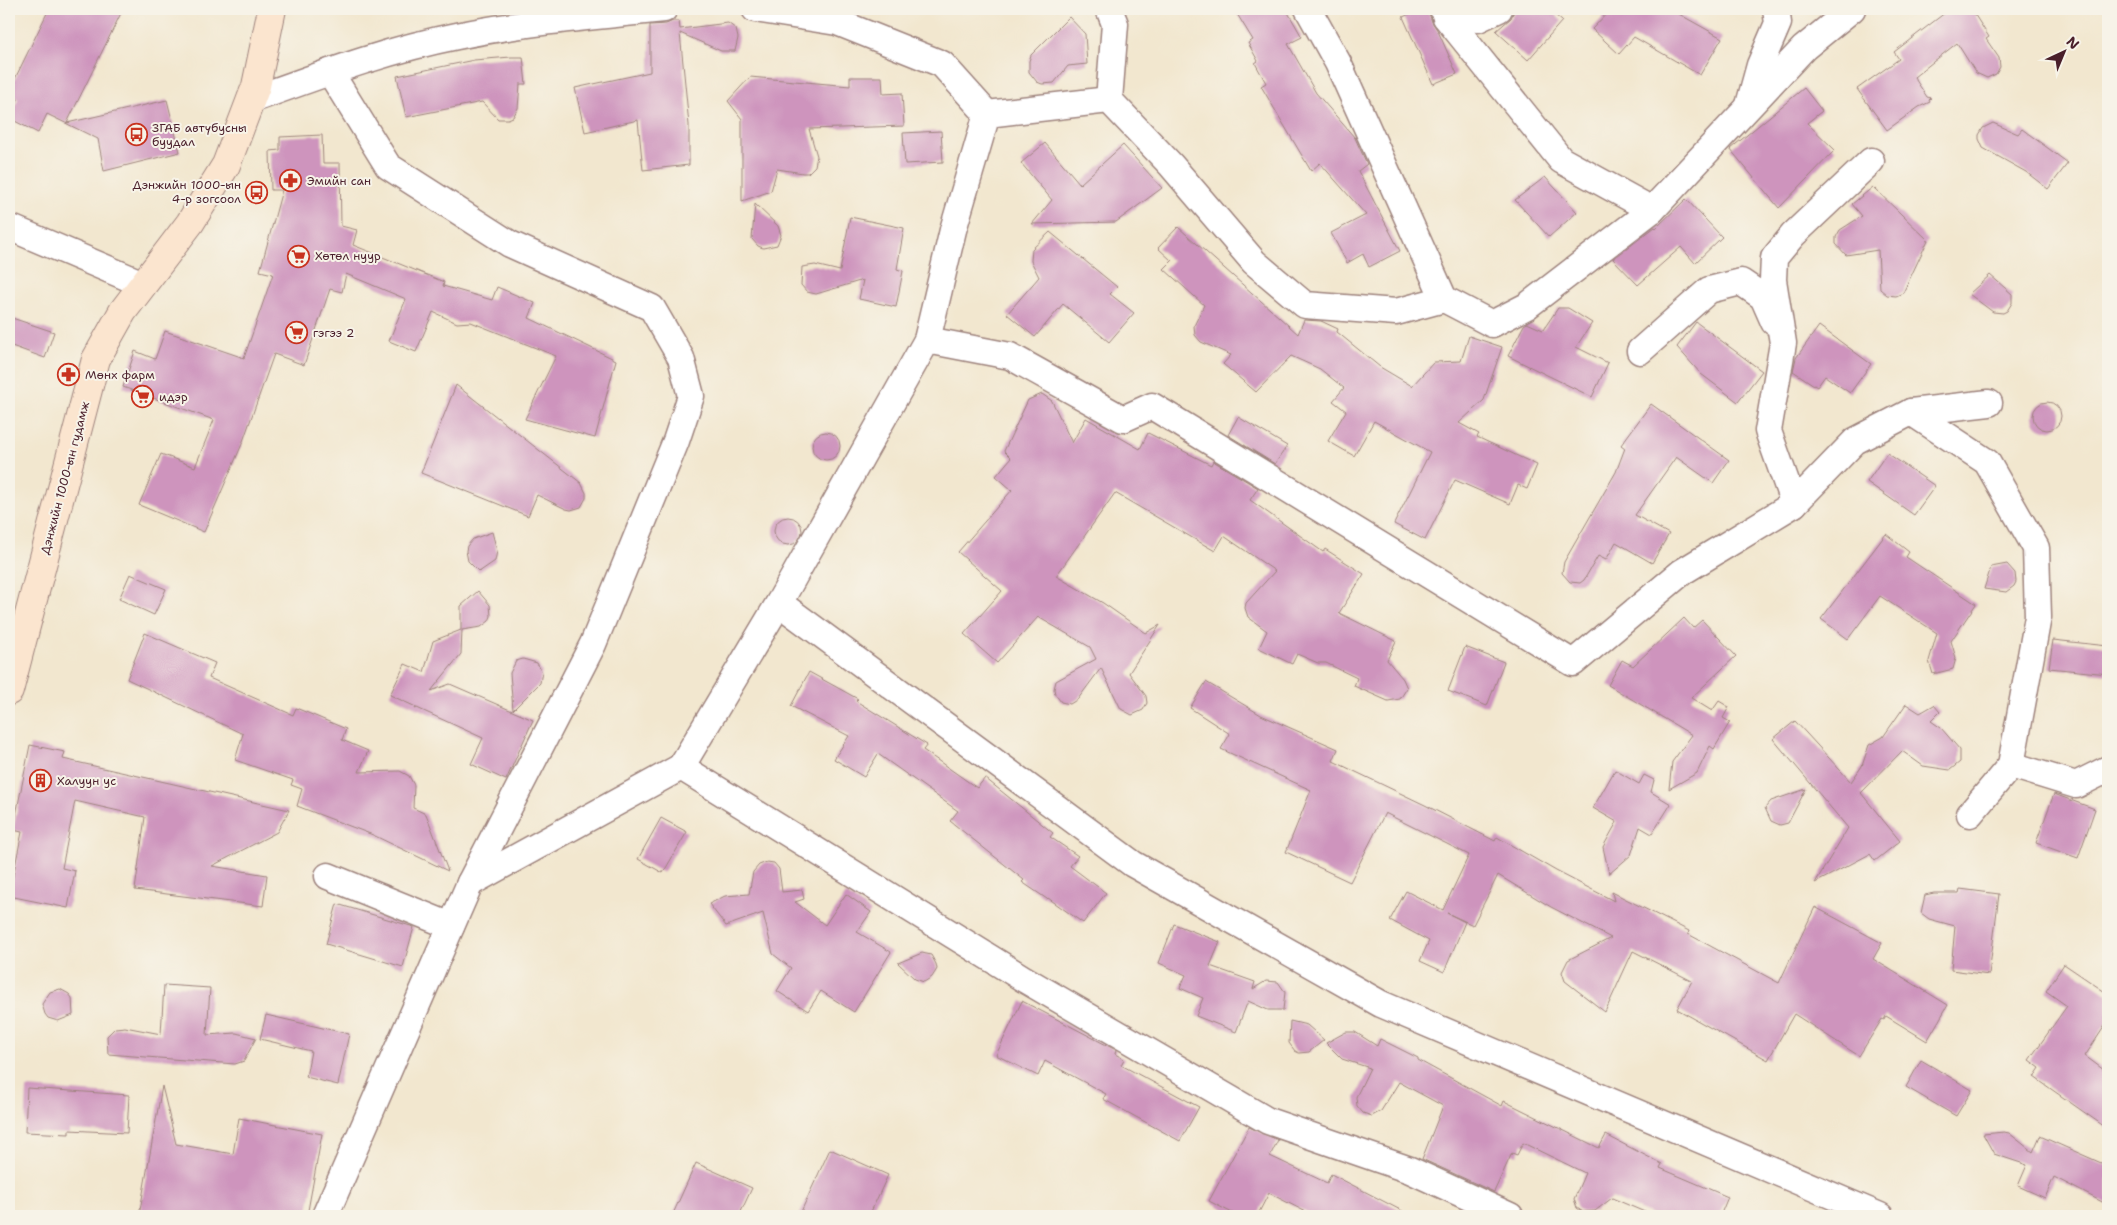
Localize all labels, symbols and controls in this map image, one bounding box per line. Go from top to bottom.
north arrow [2040,28,2090,78]
text: N [2063,32,2083,53]
place label: ЗГАБ автүбусны буудал [152,120,247,150]
bus stop icon: ЗГАБ автүбусны буудал [124,123,148,147]
pharmacy icon: Эмийн сан [279,169,303,193]
place label: Эмийн сан [307,173,371,189]
place label: Дэнжийн 1000-ын 4-р зогсоол [133,177,241,207]
bus stop icon: Дэнжийн 1000-ын 4-р зогсоол [245,180,269,204]
supermarket icon: Хөтөл нуур [287,244,311,268]
place label: Хөтөл нуур [315,248,381,264]
supermarket icon: гэгээ 2 [285,321,309,345]
place label: гэгээ 2 [313,325,354,341]
pharmacy icon: Мөнх фарм [57,363,81,387]
place label: Мөнх фарм [85,367,155,383]
supermarket icon: идэр [131,385,155,409]
place label: идэр [159,389,188,405]
street label: Дэнжийн 1000-ын гудамж [37,400,93,556]
building icon: Халуун ус [29,769,53,793]
place label: Халуун ус [57,773,116,789]

